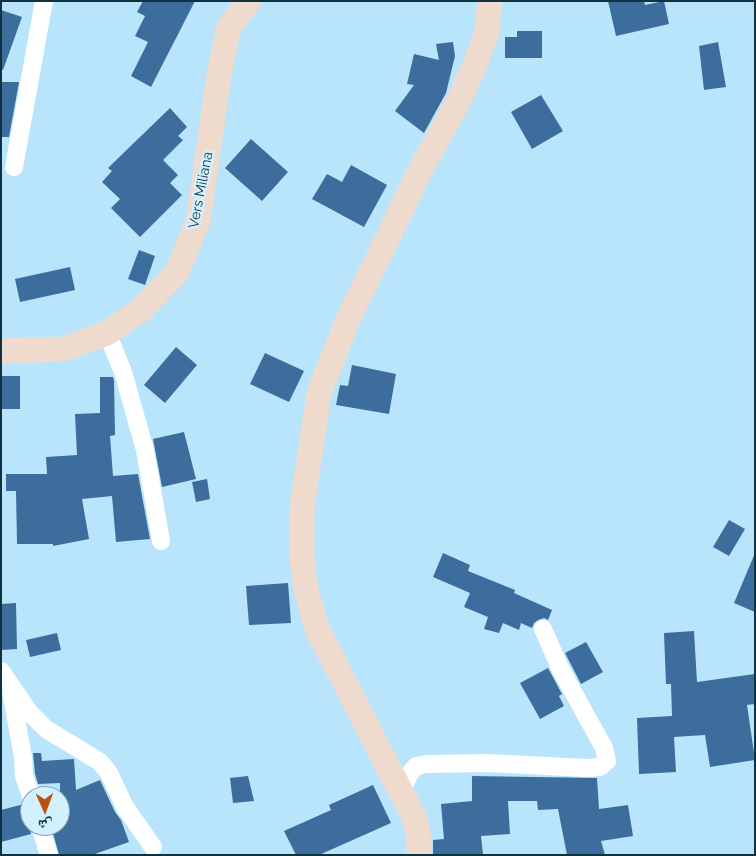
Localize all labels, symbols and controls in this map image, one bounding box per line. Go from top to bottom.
street label: Vers Miliana [185,150,217,230]
north arrow [20,786,70,836]
text: ش [38,817,53,833]

